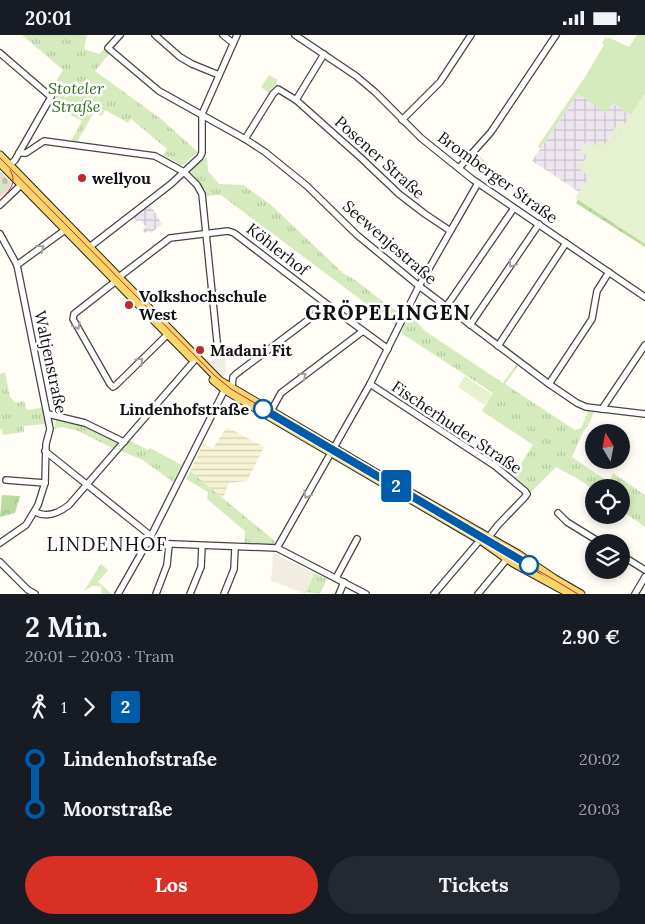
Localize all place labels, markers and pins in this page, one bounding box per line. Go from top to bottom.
place label: wellyou [92,168,151,188]
marker: wellyou [76,172,88,184]
place label: Volkshochschule West [139,286,267,324]
marker: Volkshochschule West [123,299,135,311]
place label: Madani Fit [210,340,293,360]
marker: Madani Fit [194,344,206,356]
place label: Lindenhofstraße [119,399,249,419]
marker: Lindenhofstraße [253,399,273,419]
unlabelled marker [519,555,539,575]

